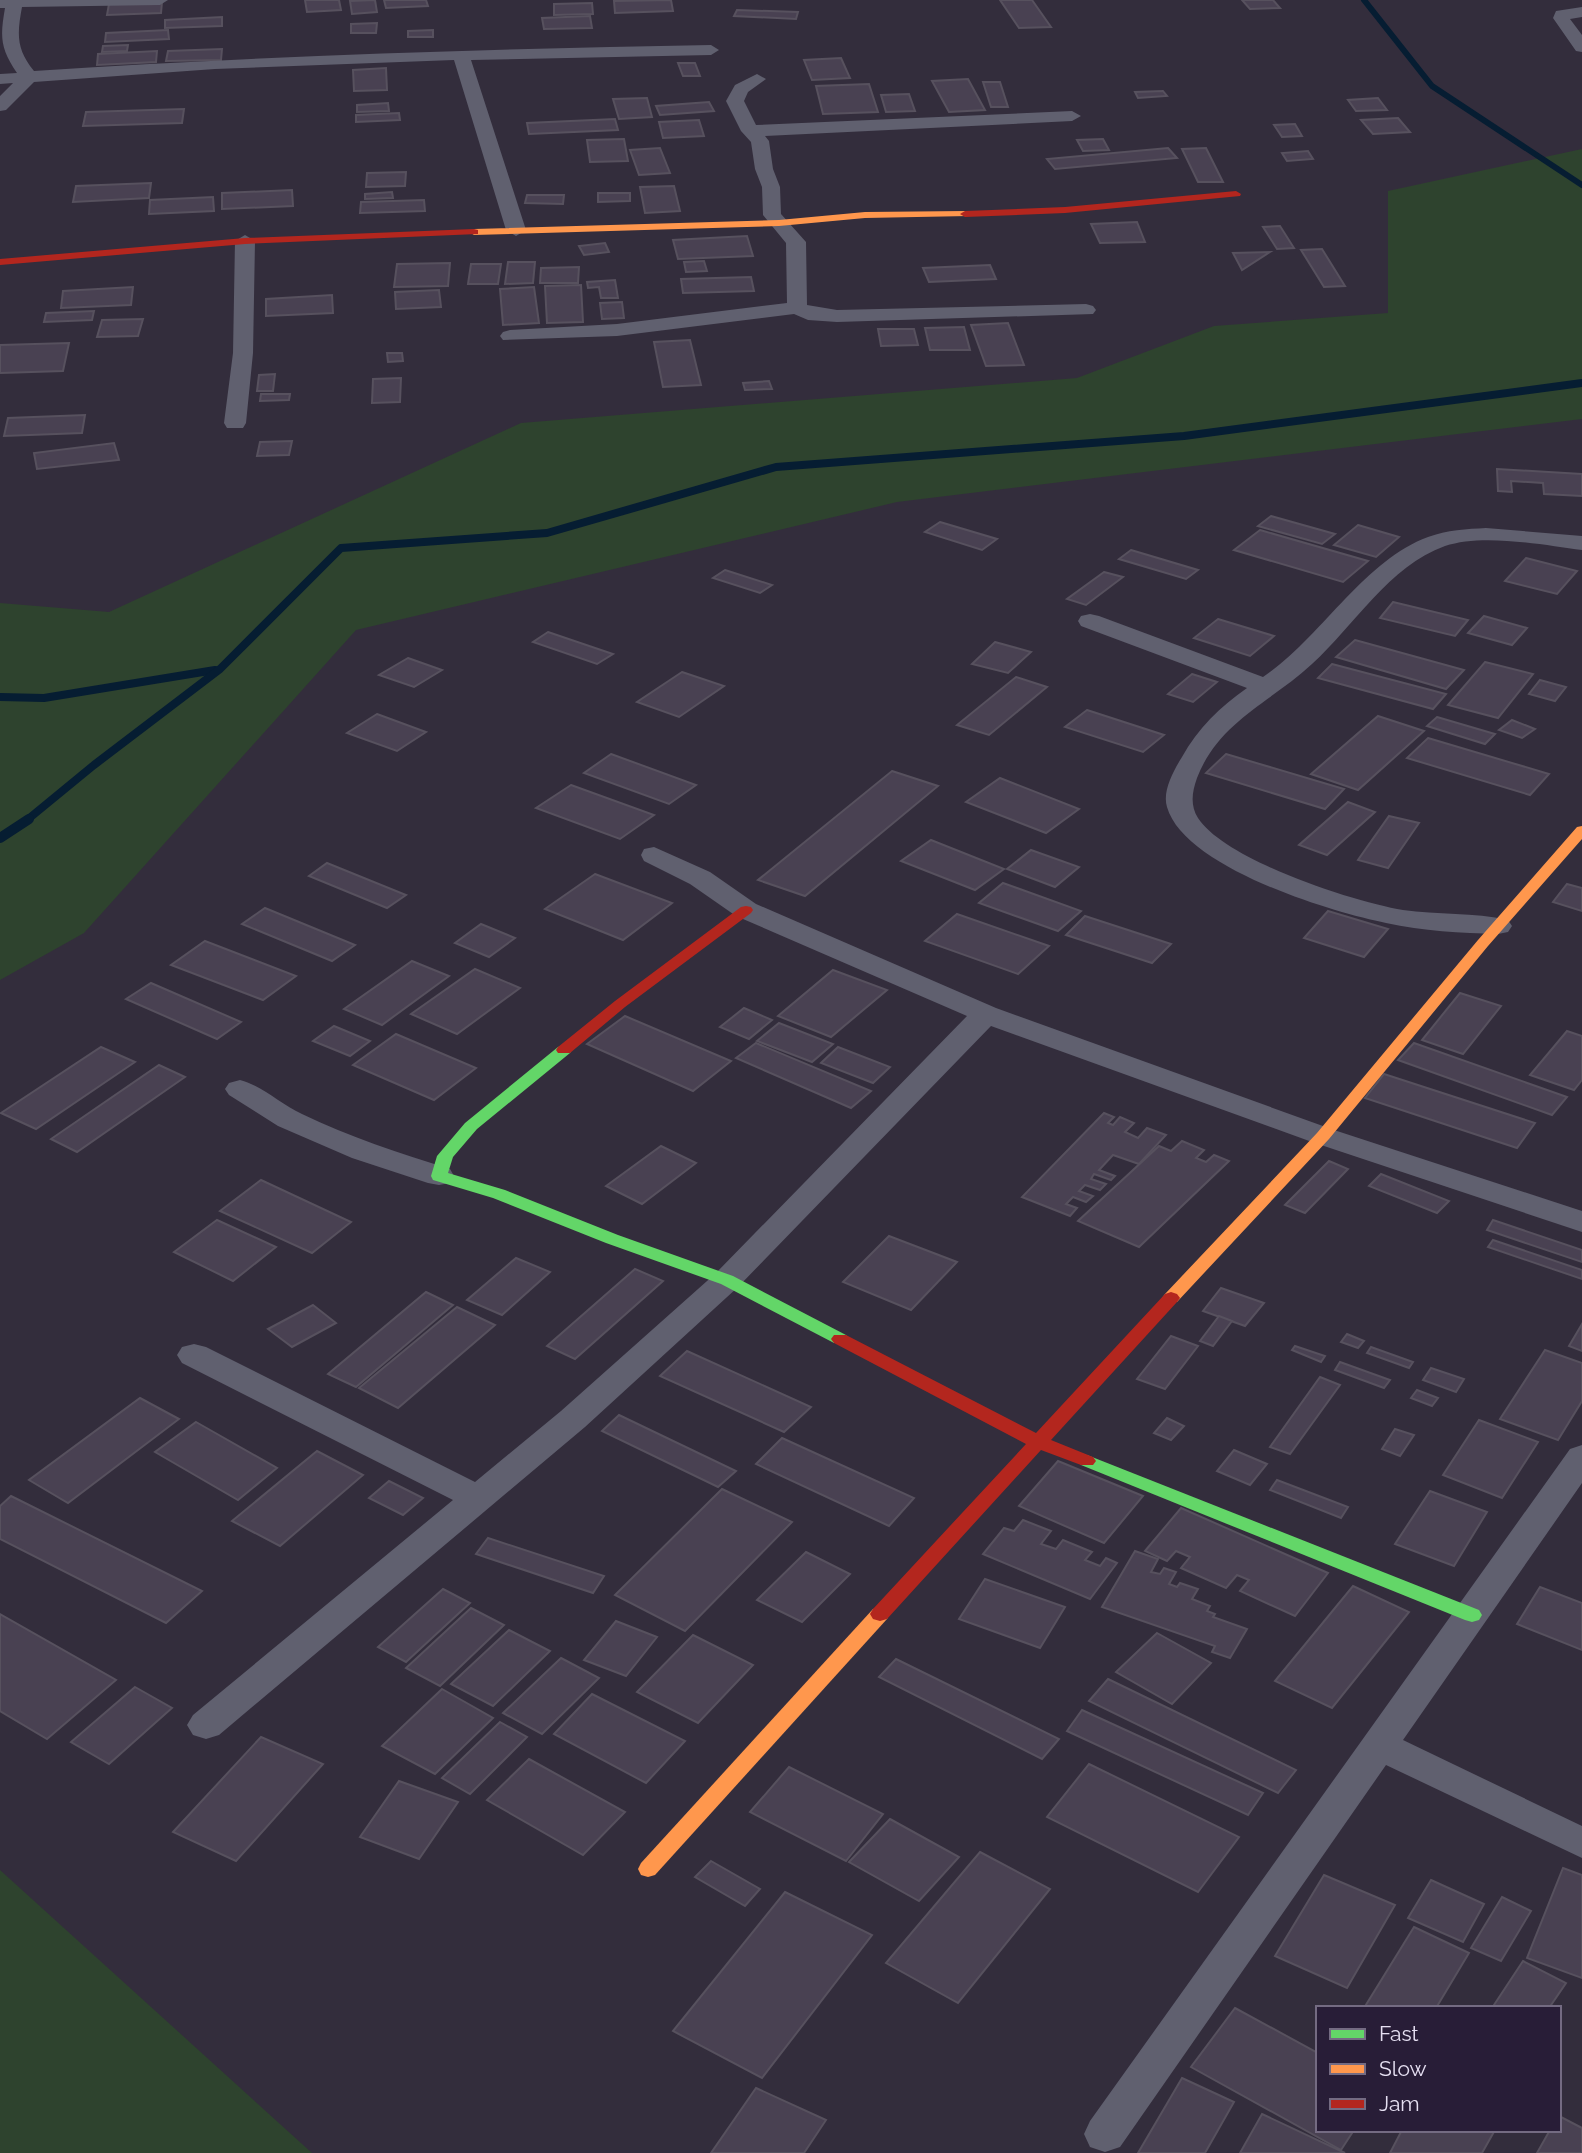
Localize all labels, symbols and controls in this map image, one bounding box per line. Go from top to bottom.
legend [1316,2006,1561,2132]
text: Fast [1379,2021,1419,2046]
text: Slow [1379,2056,1427,2081]
text: Jam [1379,2091,1420,2116]

